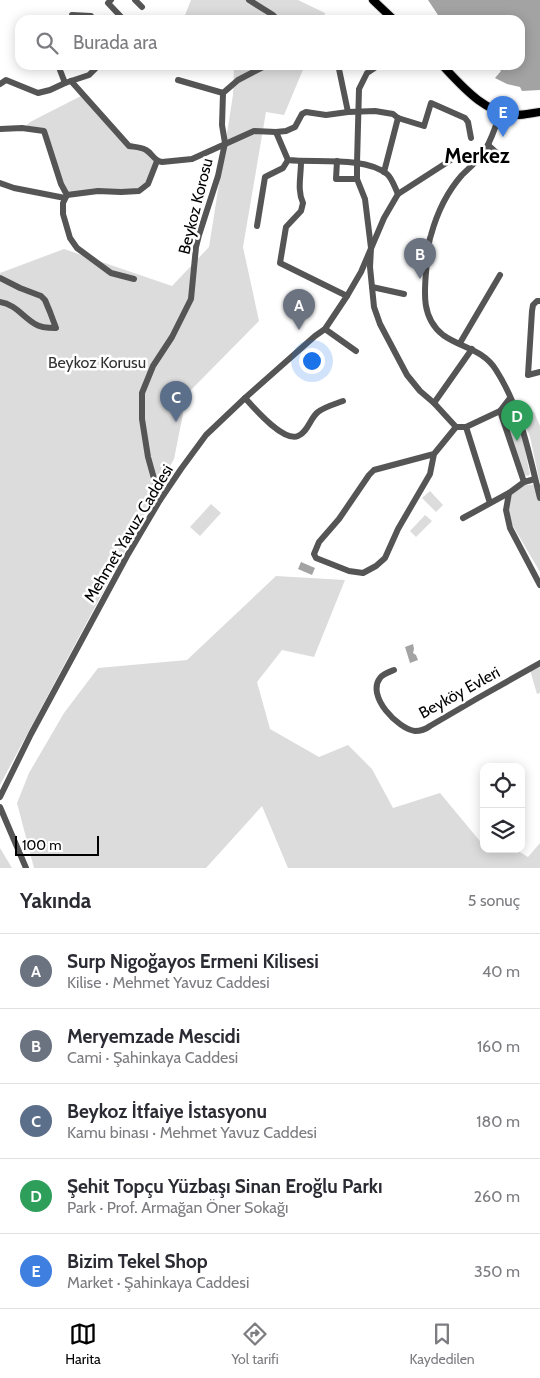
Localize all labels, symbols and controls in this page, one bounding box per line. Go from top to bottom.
search box [15,15,525,70]
icon: search [33,29,61,57]
text: Burada ara [73,31,157,54]
pin: E [487,96,519,137]
district label: Merkez [444,143,510,168]
street label: Beykoz Korosu [174,156,217,256]
pin: B [404,238,436,279]
pin: A [283,289,315,330]
your location [299,348,325,374]
park label: Beykoz Korusu [48,353,146,372]
pin: C [160,381,192,422]
pin: D [501,400,533,441]
street label: Mehmet Yavuz Caddesi [80,461,177,606]
street label: Beyköy Evleri [415,662,503,722]
map controls [480,763,525,853]
button: locate [480,763,525,808]
button: layers [480,808,525,853]
scale bar [15,833,99,856]
text: 100 m [22,836,62,854]
text: Yakında [20,888,91,913]
text: 5 sonuç [468,891,520,910]
text: Surp Nigoğayos Ermeni Kilisesi [67,950,319,973]
text: A [31,962,41,981]
text: 40 m [482,962,520,981]
text: Kilise · Mehmet Yavuz Caddesi [67,973,270,992]
text: Meryemzade Mescidi [67,1025,240,1048]
text: B [31,1037,41,1056]
text: 160 m [477,1037,520,1056]
text: Cami · Şahinkaya Caddesi [67,1048,238,1067]
text: Beykoz İtfaiye İstasyonu [67,1100,267,1123]
text: C [31,1112,41,1131]
text: 180 m [476,1112,520,1131]
text: Kamu binası · Mehmet Yavuz Caddesi [67,1123,317,1142]
text: Şehit Topçu Yüzbaşı Sinan Eroğlu Parkı [67,1175,383,1198]
text: D [30,1187,42,1206]
text: 260 m [474,1187,520,1206]
text: Park · Prof. Armağan Öner Sokağı [67,1198,288,1217]
text: Bizim Tekel Shop [67,1250,208,1273]
text: E [31,1262,41,1281]
text: 350 m [474,1262,520,1281]
text: Market · Şahinkaya Caddesi [67,1273,249,1292]
tab: Harita [65,1320,101,1368]
tab: Yol tarifi [231,1320,279,1368]
tab: Kaydedilen [409,1320,475,1368]

